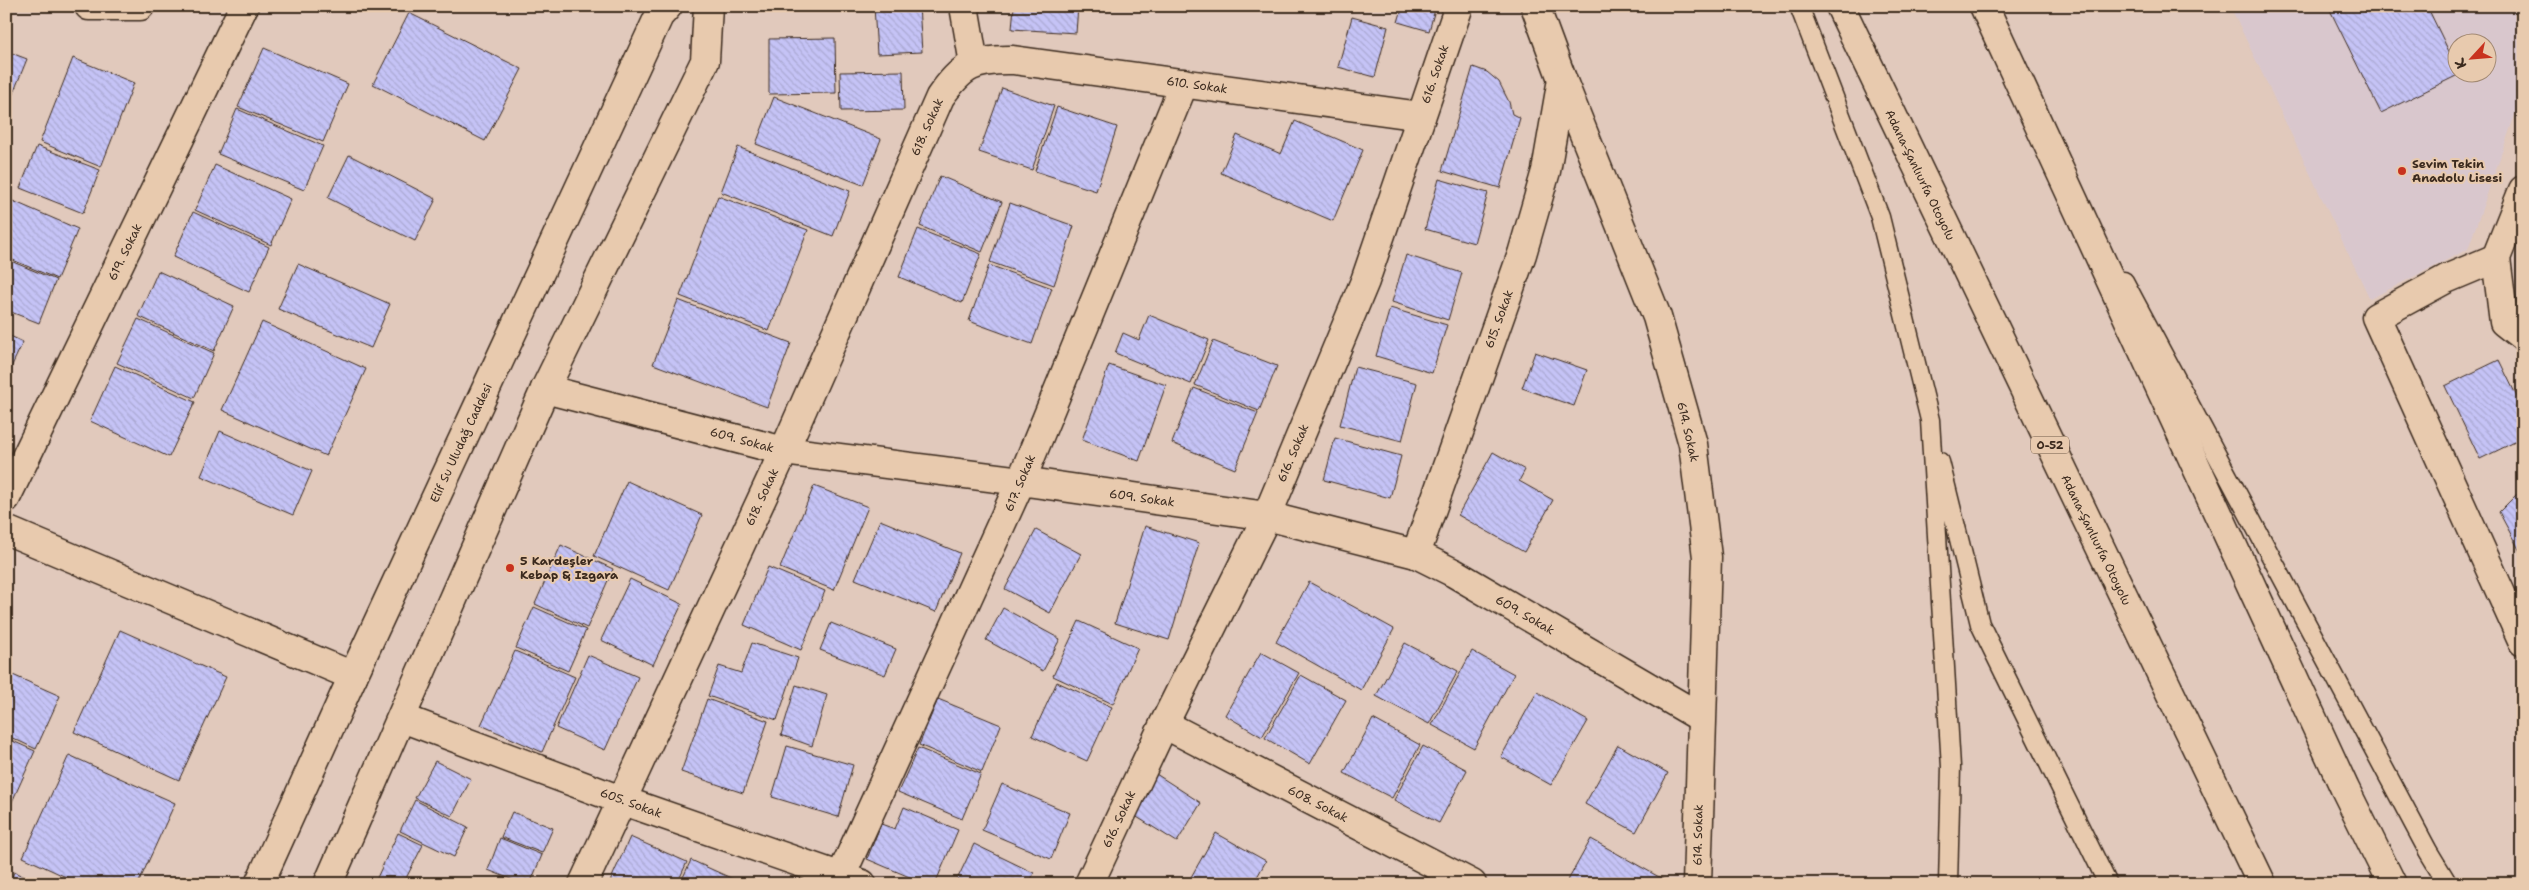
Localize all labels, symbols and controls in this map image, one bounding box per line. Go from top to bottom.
north arrow [2446,32,2496,82]
street label: 616. Sokak [1417,42,1453,106]
text: K [2450,55,2471,72]
street label: 610. Sokak [1165,73,1229,97]
street label: 618. Sokak [907,95,947,158]
street label: Adana-Şanlıurfa Otoyolu [1881,107,1959,243]
place label: Sevim Tekin Anadolu Lisesi [2412,156,2502,186]
marker: Sevim Tekin Anadolu Lisesi [2396,165,2408,177]
street label: 619. Sokak [104,221,146,283]
street label: 615. Sokak [1481,288,1517,350]
street label: Elif Su Uludağ Caddesi [426,381,496,505]
street label: 614. Sokak [1673,400,1703,464]
street label: 616. Sokak [1274,421,1312,485]
street label: 609. Sokak [708,424,776,456]
road number: O-52 [2031,436,2069,454]
street label: 617. Sokak [1001,452,1039,514]
street label: 618. Sokak [742,466,782,528]
street label: Adana-Şanlıurfa Otoyolu [2057,472,2135,608]
street label: 609. Sokak [1108,485,1176,511]
place label: 5 Kardeşler Kebap & Izgara [520,553,619,583]
marker: 5 Kardeşler Kebap & Izgara [504,562,516,574]
street label: 609. Sokak [1493,592,1558,638]
street label: 608. Sokak [1285,782,1351,826]
street label: 605. Sokak [598,784,664,822]
street label: 616. Sokak [1099,788,1139,850]
street label: 614. Sokak [1689,804,1707,866]

